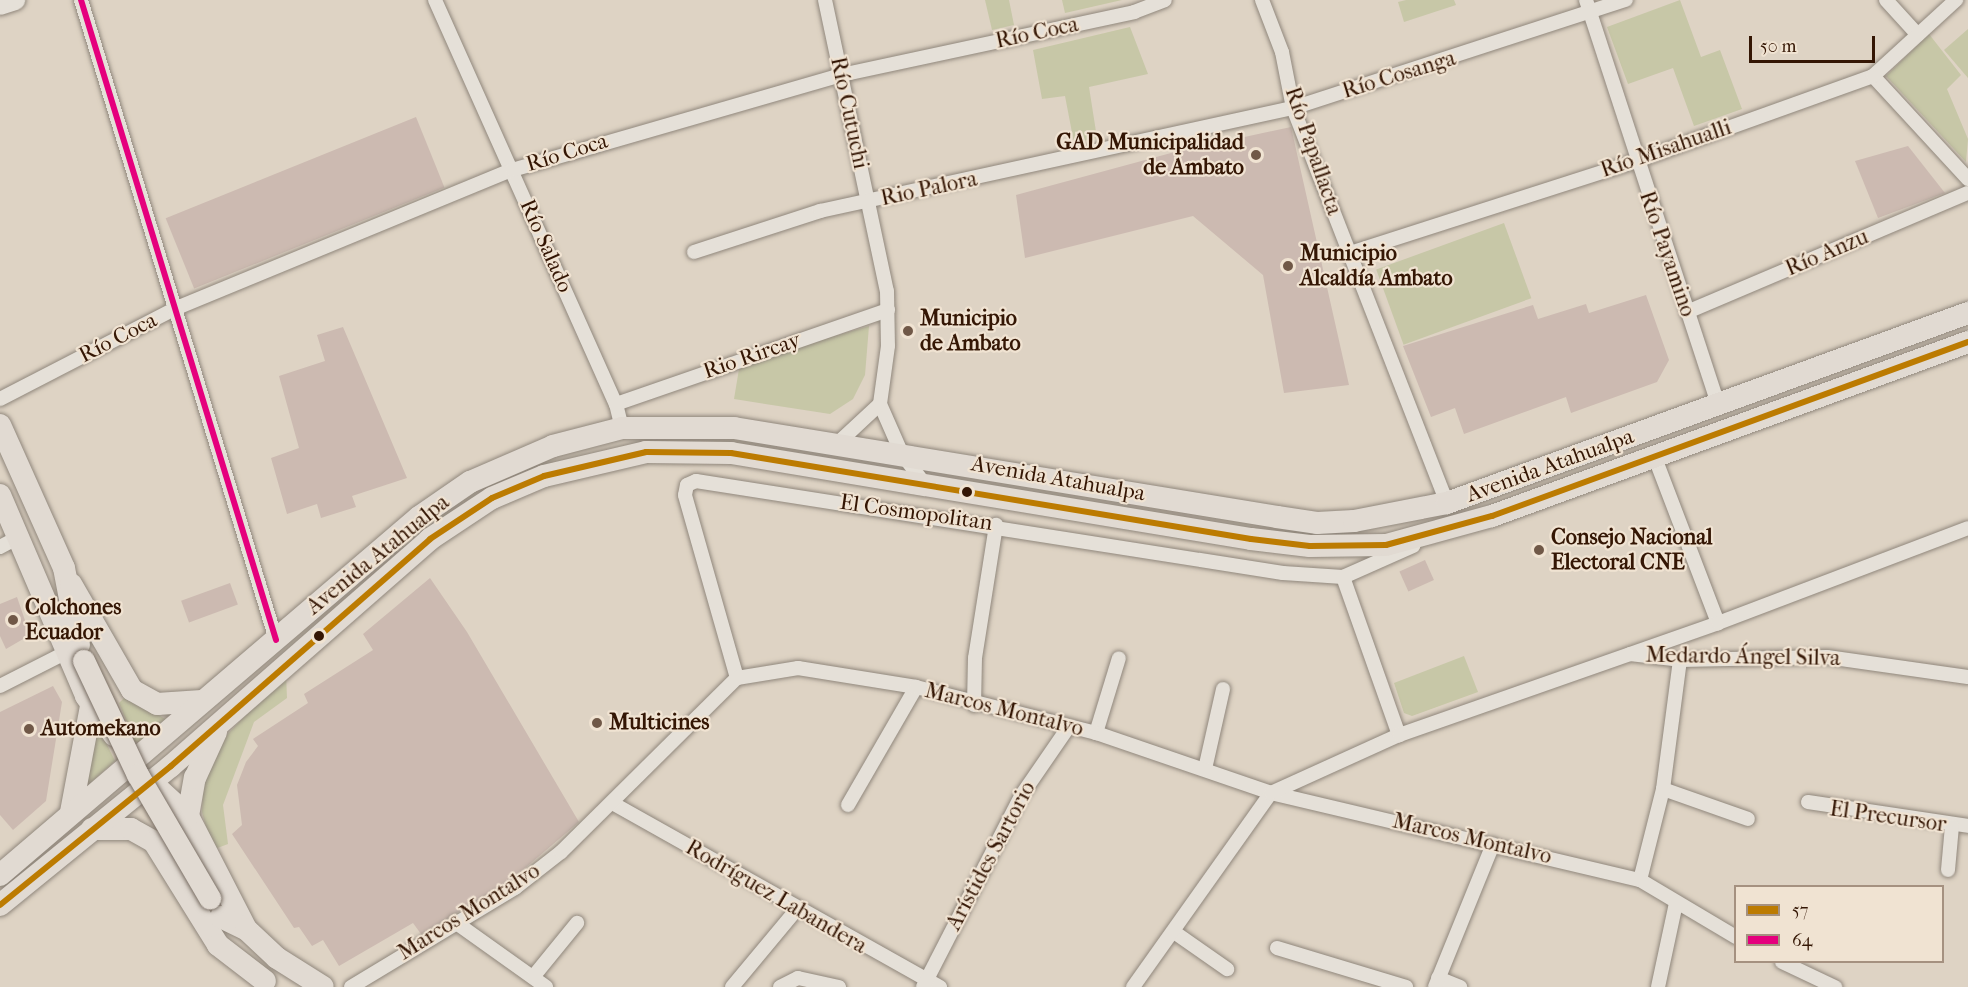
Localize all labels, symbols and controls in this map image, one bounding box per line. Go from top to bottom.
street label: Río Coca [993,11,1081,55]
scale bar [1752,24,1878,62]
text: 50 m [1760,36,1796,57]
street label: Río Cosanga [1339,45,1459,105]
street label: Río Cutuchi [824,54,874,172]
street label: Río Papallacta [1279,84,1347,218]
street label: Río Misahualli [1597,114,1735,184]
street label: Río Coca [523,128,611,178]
place label: GAD Municipalidad de Ambato [1056,129,1244,180]
marker: GAD Municipalidad de Ambato [1249,148,1263,162]
street label: Rio Palora [878,166,980,212]
street label: Río Payamino [1633,188,1701,320]
street label: Río Salado [514,195,578,297]
street label: Río Anzu [1782,224,1872,282]
place label: Municipio Alcaldía Ambato [1300,240,1453,292]
marker: Municipio Alcaldía Ambato [1281,259,1295,273]
place label: Municipio de Ambato [920,305,1021,356]
street label: Río Coca [75,307,161,369]
marker: Municipio de Ambato [901,324,915,338]
street label: Rio Rircay [700,327,804,385]
street label: Avenida Atahualpa [1463,423,1637,509]
street label: Avenida Atahualpa [969,451,1147,507]
unlabelled marker [961,486,973,498]
street label: Avenida Atahualpa [301,489,455,621]
street label: El Cosmopolitan [838,489,994,537]
place label: Consejo Nacional Electoral CNE [1551,524,1712,576]
marker: Consejo Nacional Electoral CNE [1532,543,1546,557]
place label: Colchones Ecuador [25,594,121,646]
marker: Colchones Ecuador [6,613,20,627]
unlabelled marker [313,630,325,642]
street label: Medardo Ángel Silva [1645,642,1841,672]
street label: Marcos Montalvo [922,678,1086,742]
place label: Multicines [609,710,709,736]
place label: Automekano [41,716,161,742]
marker: Multicines [590,716,604,730]
marker: Automekano [22,722,36,736]
street label: Arístides Sartorio [941,777,1041,935]
street label: El Precursor [1828,796,1948,838]
street label: Marcos Montalvo [1390,808,1554,870]
street label: Rodríguez Labandera [681,834,871,960]
street label: Marcos Montalvo [393,858,545,966]
legend [1734,885,1944,963]
text: 57 [1792,900,1808,921]
text: 64 [1792,930,1812,951]

